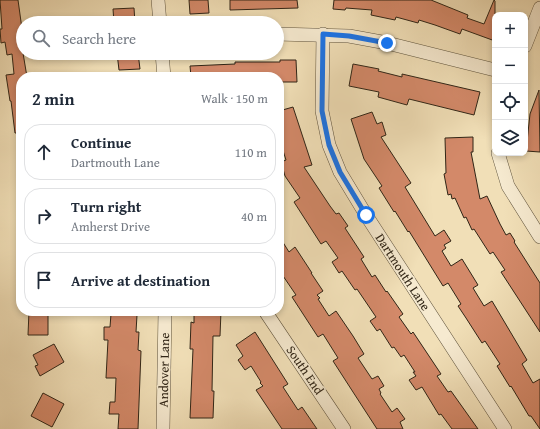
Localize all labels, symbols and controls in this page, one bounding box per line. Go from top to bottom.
map controls [492,12,528,156]
button: + [492,12,528,48]
search box [16,16,284,60]
icon: search [30,27,52,49]
text: Search here [62,28,136,49]
route end [378,34,396,52]
button: − [492,48,528,84]
button: locate [492,84,528,120]
text: 2 min [32,86,74,111]
text: Walk · 150 m [201,89,268,108]
button: layers [492,120,528,156]
text: Continue [71,132,132,153]
icon: ahead [33,141,55,163]
text: 110 m [235,143,267,162]
text: Dartmouth Lane [71,153,160,172]
text: Turn right [71,196,142,217]
icon: right [33,205,55,227]
route start [357,206,375,224]
text: 40 m [241,207,267,226]
text: Amherst Drive [71,217,150,236]
street label: Dartmouth Lane [371,230,435,314]
icon: arrive [33,269,55,291]
text: Arrive at destination [71,270,210,291]
street label: Andover Lane [154,332,174,408]
street label: South End [282,342,328,398]

